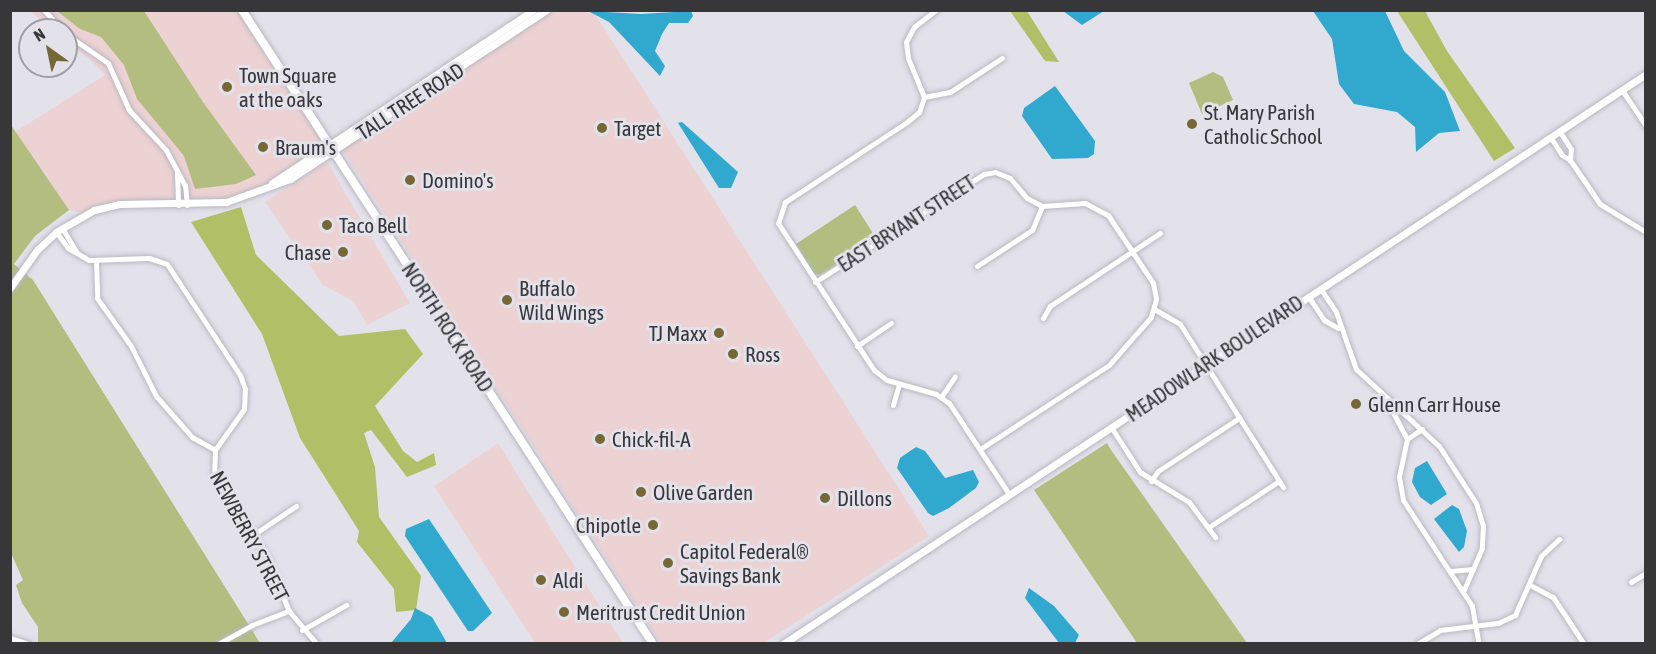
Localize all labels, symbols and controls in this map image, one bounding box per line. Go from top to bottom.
north arrow [18,18,78,78]
text: N [30,24,48,45]
street label: TALL TREE ROAD [352,57,468,145]
place label: Town Square at the oaks [239,62,337,112]
marker: Town Square at the oaks [220,80,234,94]
place label: St. Mary Parish Catholic School [1204,99,1322,149]
place label: Target [614,115,661,141]
marker: St. Mary Parish Catholic School [1185,117,1199,131]
marker: Target [595,121,609,135]
place label: Braum's [275,134,336,160]
marker: Braum's [256,140,270,154]
place label: Domino's [422,167,494,193]
street label: EAST BRYANT STREET [832,169,980,277]
marker: Domino's [403,173,417,187]
place label: Taco Bell [339,212,408,238]
marker: Taco Bell [320,218,334,232]
place label: Chase [285,239,331,265]
marker: Chase [336,245,350,259]
street label: NORTH ROCK ROAD [397,258,499,396]
place label: Buffalo Wild Wings [519,275,604,325]
street label: MEADOWLARK BOULEVARD [1121,289,1307,427]
marker: Buffalo Wild Wings [500,293,514,307]
place label: TJ Maxx [649,320,707,346]
marker: TJ Maxx [712,326,726,340]
place label: Ross [745,341,780,367]
marker: Ross [726,347,740,361]
place label: Glenn Carr House [1368,391,1501,417]
marker: Glenn Carr House [1349,397,1363,411]
place label: Chick-fil-A [612,426,690,452]
marker: Chick-fil-A [593,432,607,446]
street label: NEWBERRY STREET [205,466,295,606]
place label: Olive Garden [653,479,753,505]
marker: Olive Garden [634,485,648,499]
place label: Dillons [837,485,892,511]
marker: Dillons [818,491,832,505]
place label: Chipotle [576,512,641,538]
marker: Chipotle [646,518,660,532]
place label: Capitol Federal® Savings Bank [680,538,809,588]
marker: Capitol Federal® Savings Bank [661,556,675,570]
place label: Aldi [553,567,583,593]
marker: Aldi [534,573,548,587]
place label: Meritrust Credit Union [576,599,746,625]
marker: Meritrust Credit Union [557,605,571,619]

